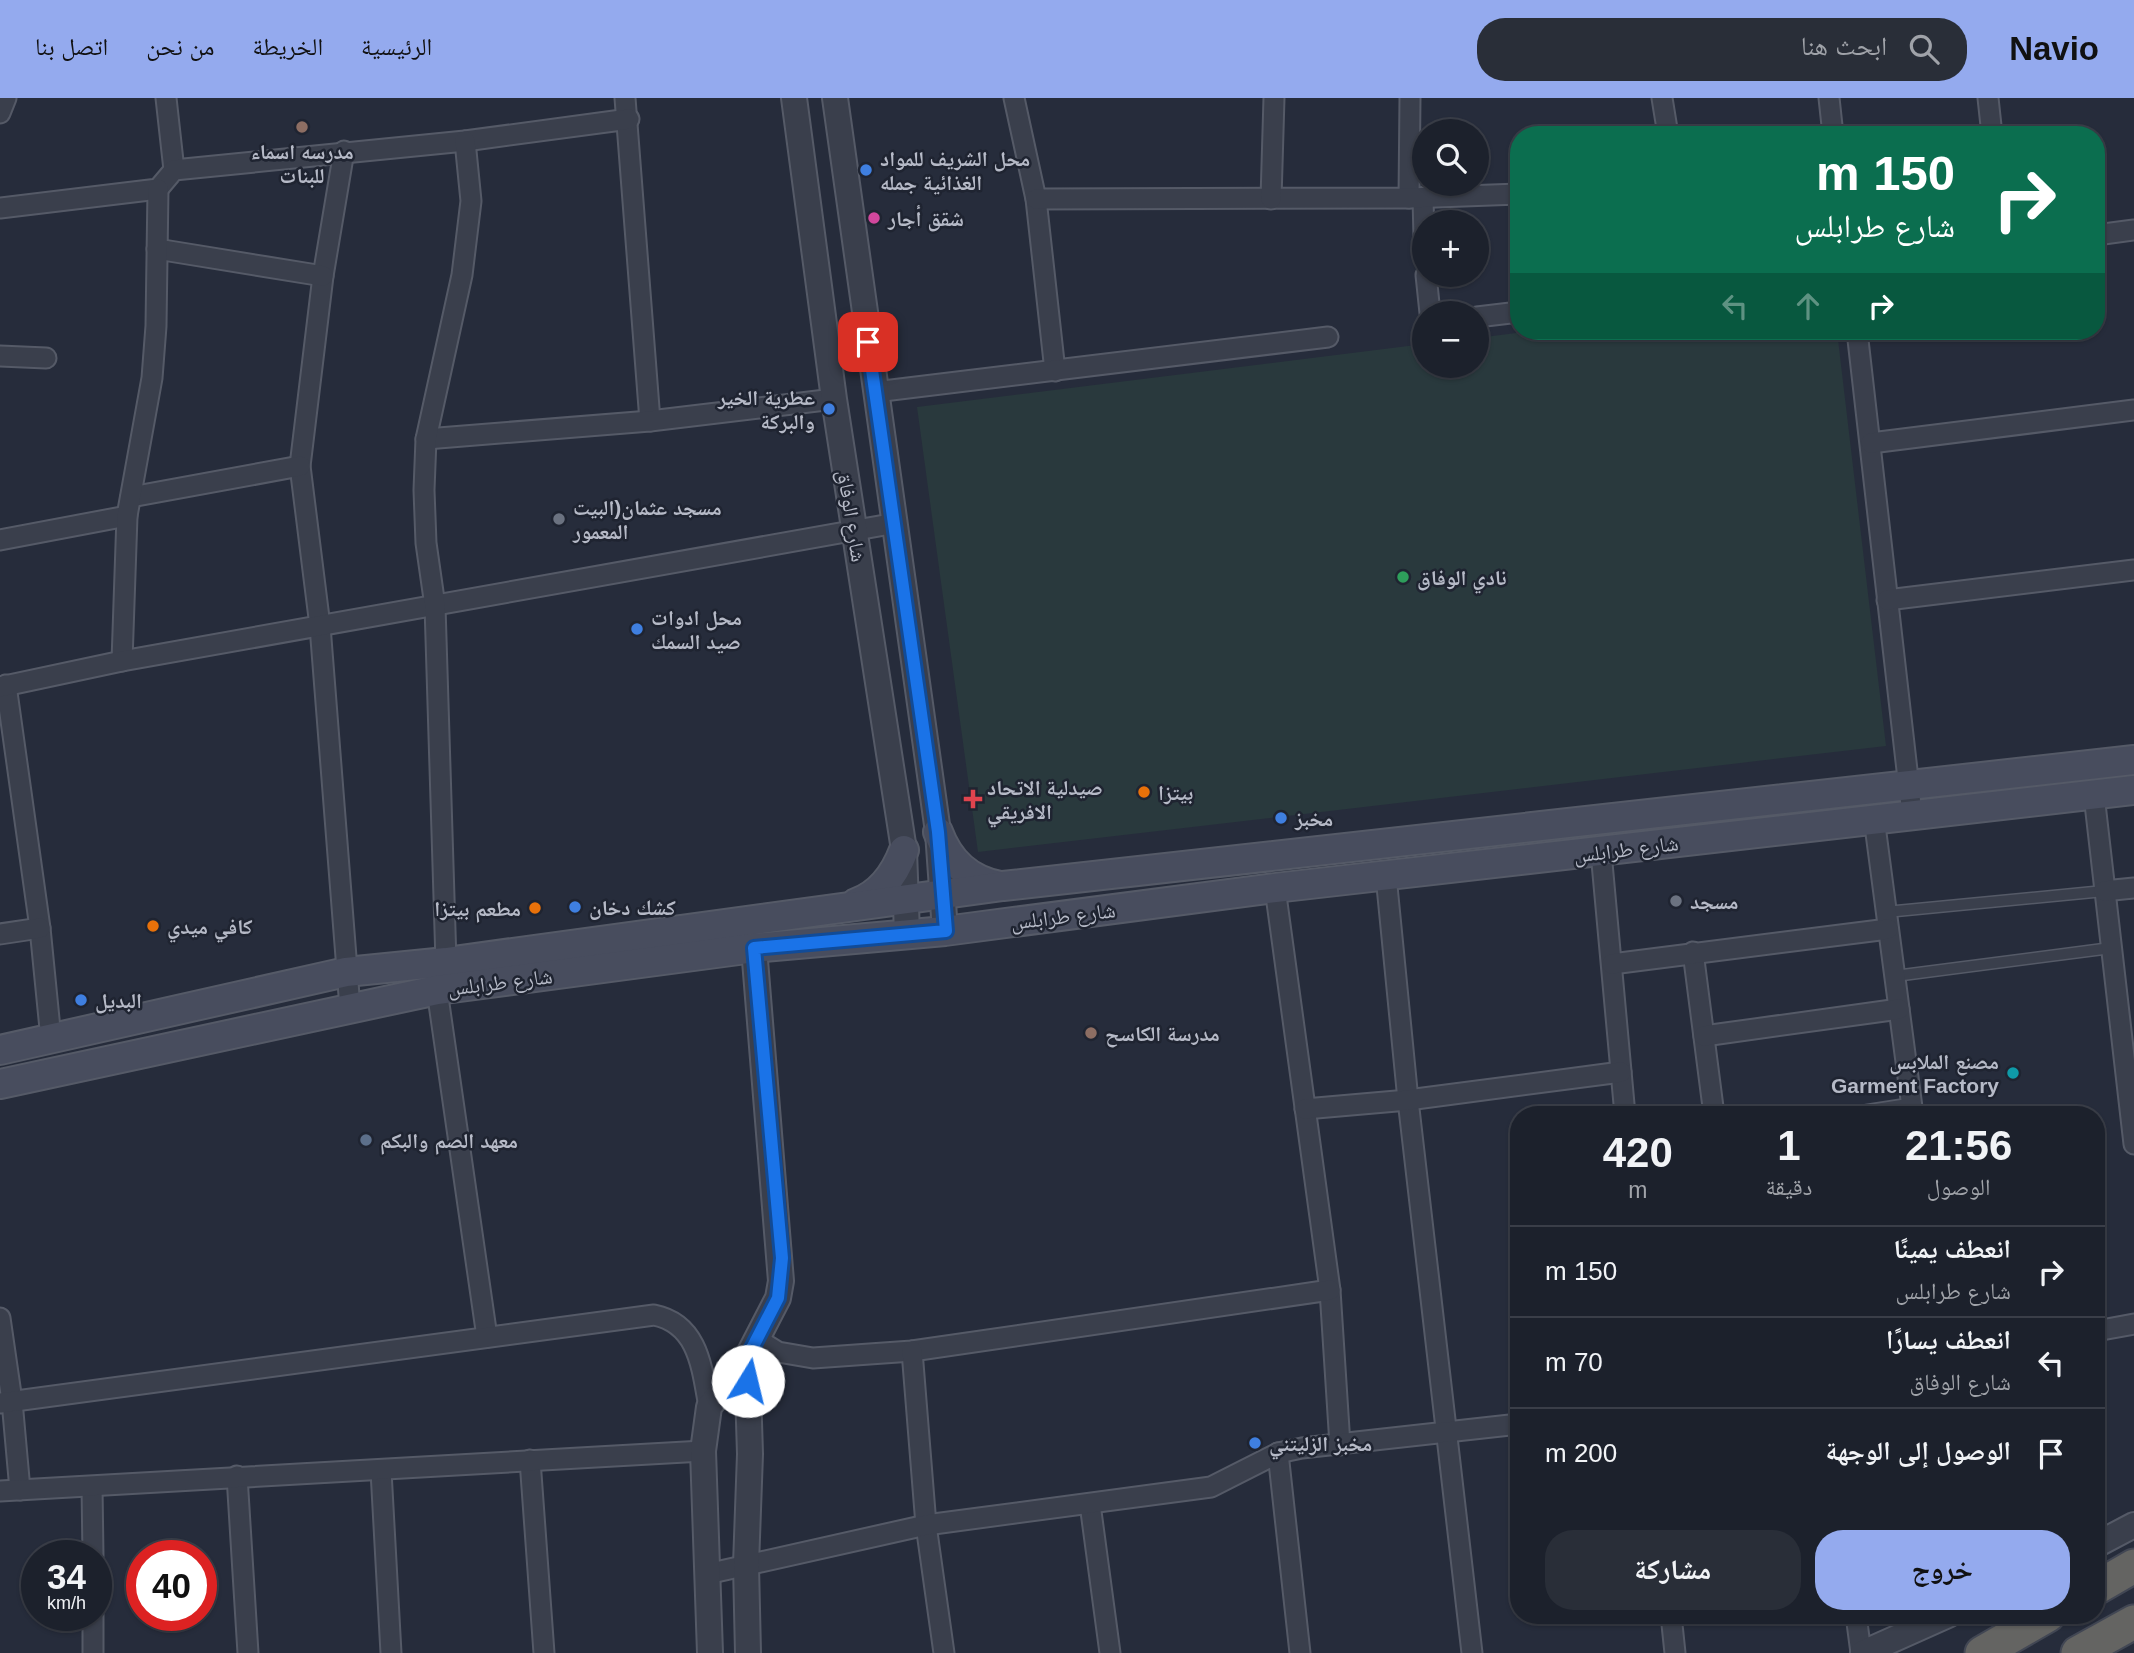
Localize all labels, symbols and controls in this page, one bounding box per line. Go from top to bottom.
search box [1477,18,1967,81]
icon: search [1905,30,1943,68]
text: Navio [2009,30,2099,67]
text: ابحث هنا [1801,31,1887,61]
text: اتصل بنا [35,33,108,60]
text: من نحن [146,33,214,60]
text: الخريطة [252,33,323,60]
text: الرئيسية [361,33,432,60]
marker: مدرسه اسماء للبنات [294,119,310,135]
map controls [1412,119,1489,378]
button: search [1412,119,1489,196]
place label: مدرسه اسماء للبنات [250,140,354,187]
text: 150 m [1816,146,1955,200]
place label: محل الشريف للمواد الغذائية جمله [880,147,1030,194]
icon: right [1979,154,2070,245]
marker: محل الشريف للمواد الغذائية جمله [858,162,874,178]
place label: شقق أجار [887,204,964,232]
text: شارع طرابلس [1794,208,1955,244]
marker: شقق أجار [866,210,882,226]
button: + [1412,210,1489,287]
icon: left [1716,287,1754,325]
icon: ahead [1789,287,1827,325]
icon: right [1862,287,1900,325]
button: − [1412,301,1489,378]
pin [838,312,898,372]
icon: arrive [849,323,887,361]
place label: عطرية الخير والبركة [717,386,815,434]
marker: عطرية الخير والبركة [821,401,837,417]
street label: شارع الوفاق [831,468,871,564]
place label: مسجد عثمان(البيت المعمور [572,496,722,544]
marker: مسجد عثمان(البيت المعمور [551,511,567,527]
place label: نادي الوفاق [1417,566,1507,594]
marker: نادي الوفاق [1395,569,1411,585]
place label: محل ادوات صيد السمك [651,606,742,653]
marker: محل ادوات صيد السمك [629,621,645,637]
place label: صيدلية الاتحاد الافريقي [987,776,1103,828]
place label: بيتزا [1158,781,1193,805]
marker: بيتزا [1136,784,1152,800]
marker: صيدلية الاتحاد الافريقي [965,791,981,807]
place label: مخبز [1294,807,1333,831]
marker: مخبز [1273,810,1289,826]
street label: شارع طرابلس [1572,831,1680,869]
place label: مسجد [1690,890,1739,913]
marker: مسجد [1668,893,1684,909]
place label: كشك دخان [589,896,676,920]
place label: مطعم بيتزا [434,897,521,923]
street label: شارع طرابلس [1009,898,1117,936]
marker: كشك دخان [567,899,583,915]
marker: مطعم بيتزا [527,900,543,916]
place label: كافي ميدي [167,915,253,943]
marker: كافي ميدي [145,918,161,934]
street label: شارع طرابلس [446,964,554,1002]
place label: البديل [95,989,142,1014]
marker: البديل [73,992,89,1008]
place label: مدرسة الكاسح [1105,1022,1220,1048]
marker: مدرسة الكاسح [1083,1025,1099,1041]
place label: مصنع الملابس Garment Factory [1831,1050,1999,1097]
marker: مصنع الملابس Garment Factory [2005,1065,2021,1081]
text: 1 [1777,1122,1801,1169]
text: 21:56 [1905,1122,2012,1169]
place label: معهد الصم والبكم [380,1129,518,1155]
text: 420 [1603,1129,1673,1176]
marker: معهد الصم والبكم [358,1132,374,1148]
text: دقيقة [1765,1174,1812,1200]
text: الوصول [1927,1174,1990,1200]
text: m [1628,1177,1647,1203]
text: انعطف يمينًا [1894,1234,2011,1264]
icon: right [2032,1253,2070,1291]
text: 150 m [1545,1256,1617,1286]
text: شارع طرابلس [1896,1278,2011,1304]
text: انعطف يسارًا [1886,1325,2011,1355]
position arrow [711,1344,785,1418]
icon: left [2032,1344,2070,1382]
text: 70 m [1545,1347,1603,1377]
text: شارع الوفاق [1909,1369,2011,1395]
place label: مخبز الزليتني [1269,1432,1372,1460]
marker: مخبز الزليتني [1247,1435,1263,1451]
icon: arrive [2032,1435,2070,1473]
text: الوصول إلى الوجهة [1826,1436,2011,1466]
text: 200 m [1545,1438,1617,1468]
button: مشاركة [1545,1530,1801,1610]
button: خروج [1815,1530,2070,1610]
speed limit sign: 40 [126,1540,217,1631]
text: 34 [47,1557,86,1596]
text: km/h [47,1593,86,1613]

